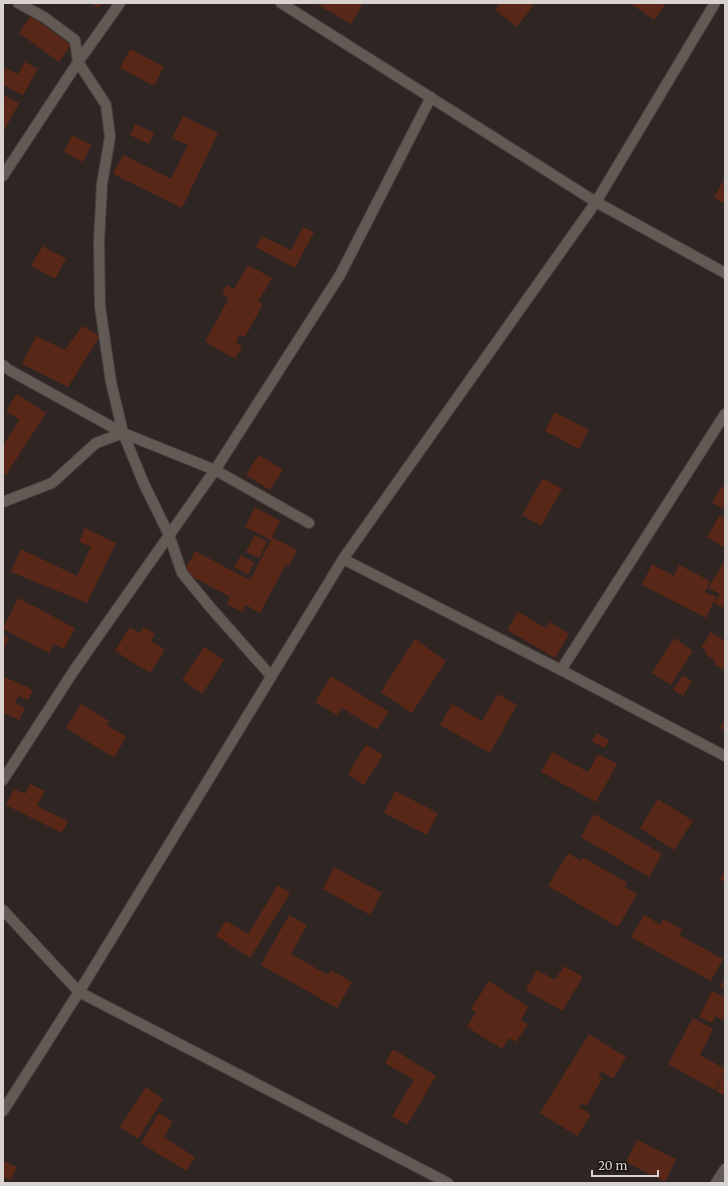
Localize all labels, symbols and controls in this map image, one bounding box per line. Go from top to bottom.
scale bar [592,1152,658,1178]
text: 20 m [598,1158,627,1173]

